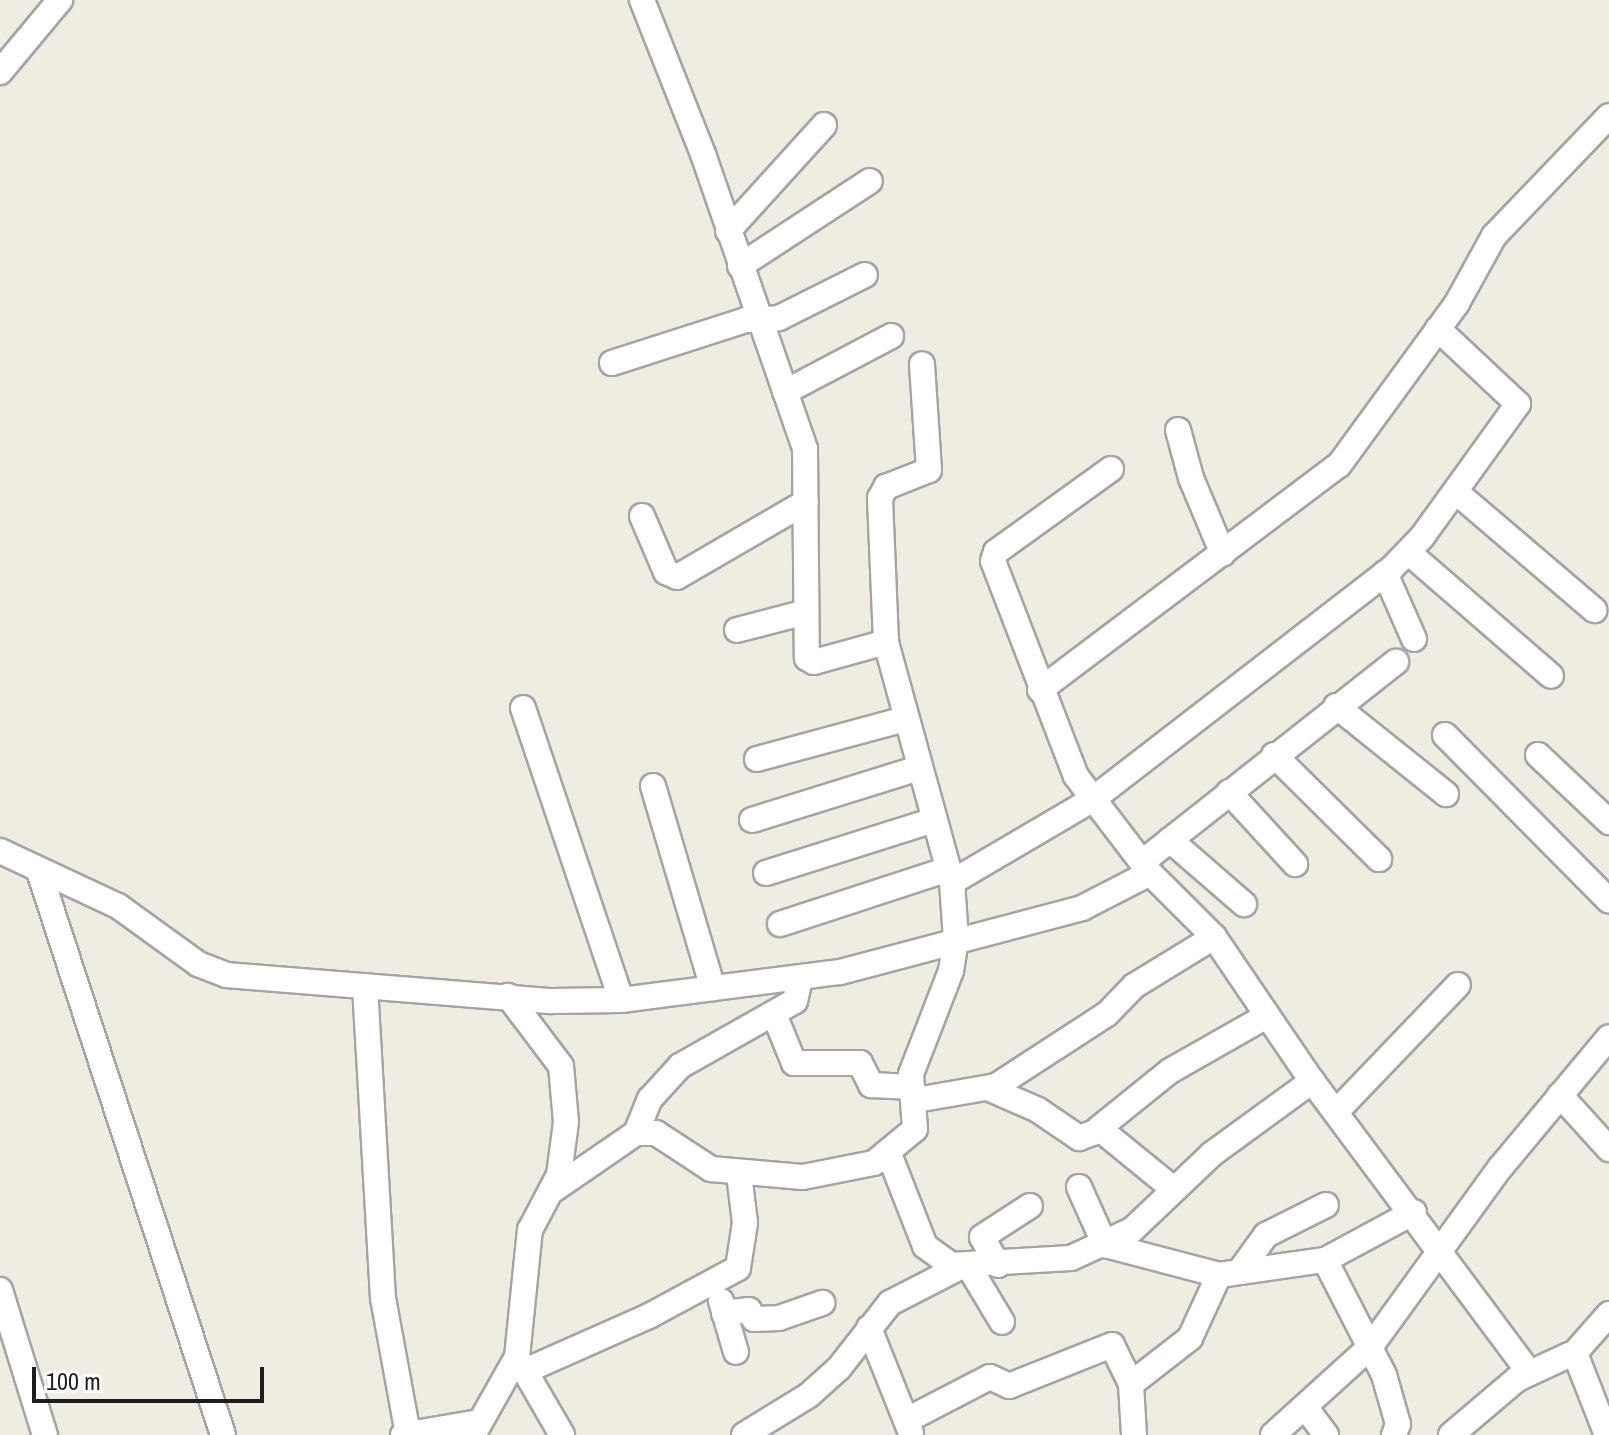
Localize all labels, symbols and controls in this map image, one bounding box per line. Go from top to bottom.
scale bar [36,1351,268,1401]
text: 100 m [46,1365,101,1397]

